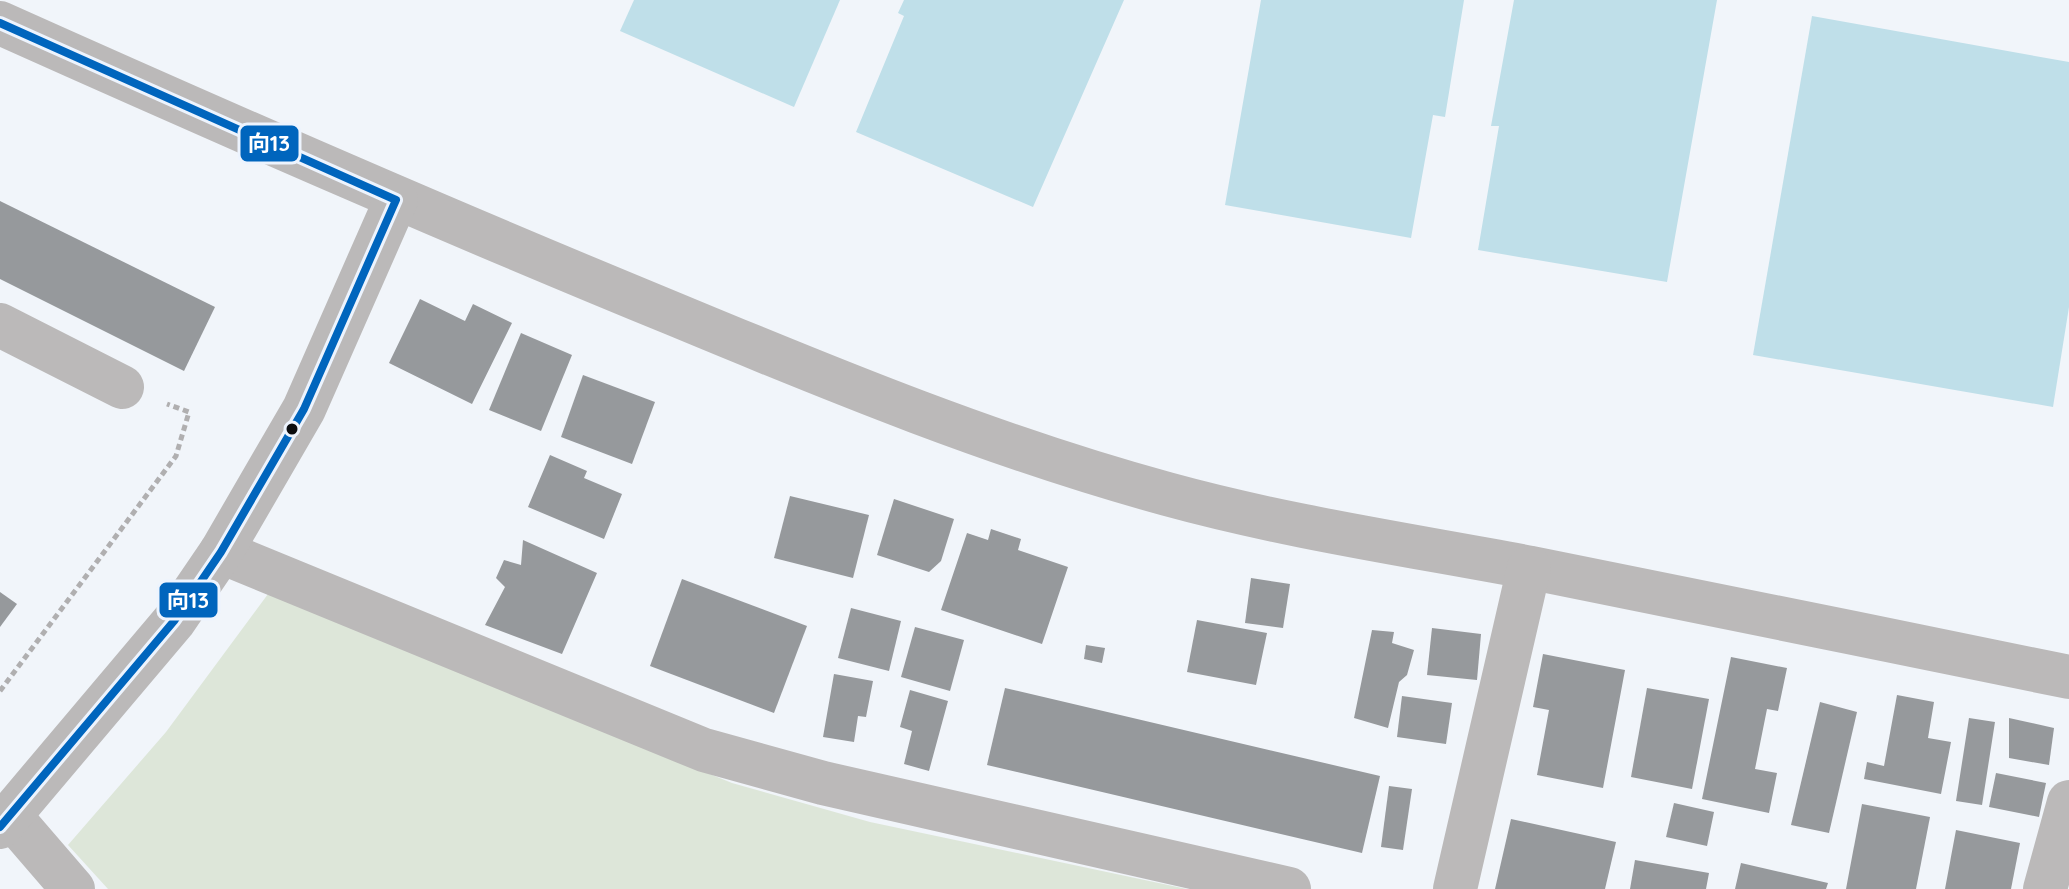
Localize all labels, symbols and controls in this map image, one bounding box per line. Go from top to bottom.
line badge: 向13 [239,124,300,163]
text: 向13 [248,129,290,157]
unlabelled marker [284,421,300,437]
line badge: 向13 [158,581,219,619]
text: 向13 [167,586,209,614]

